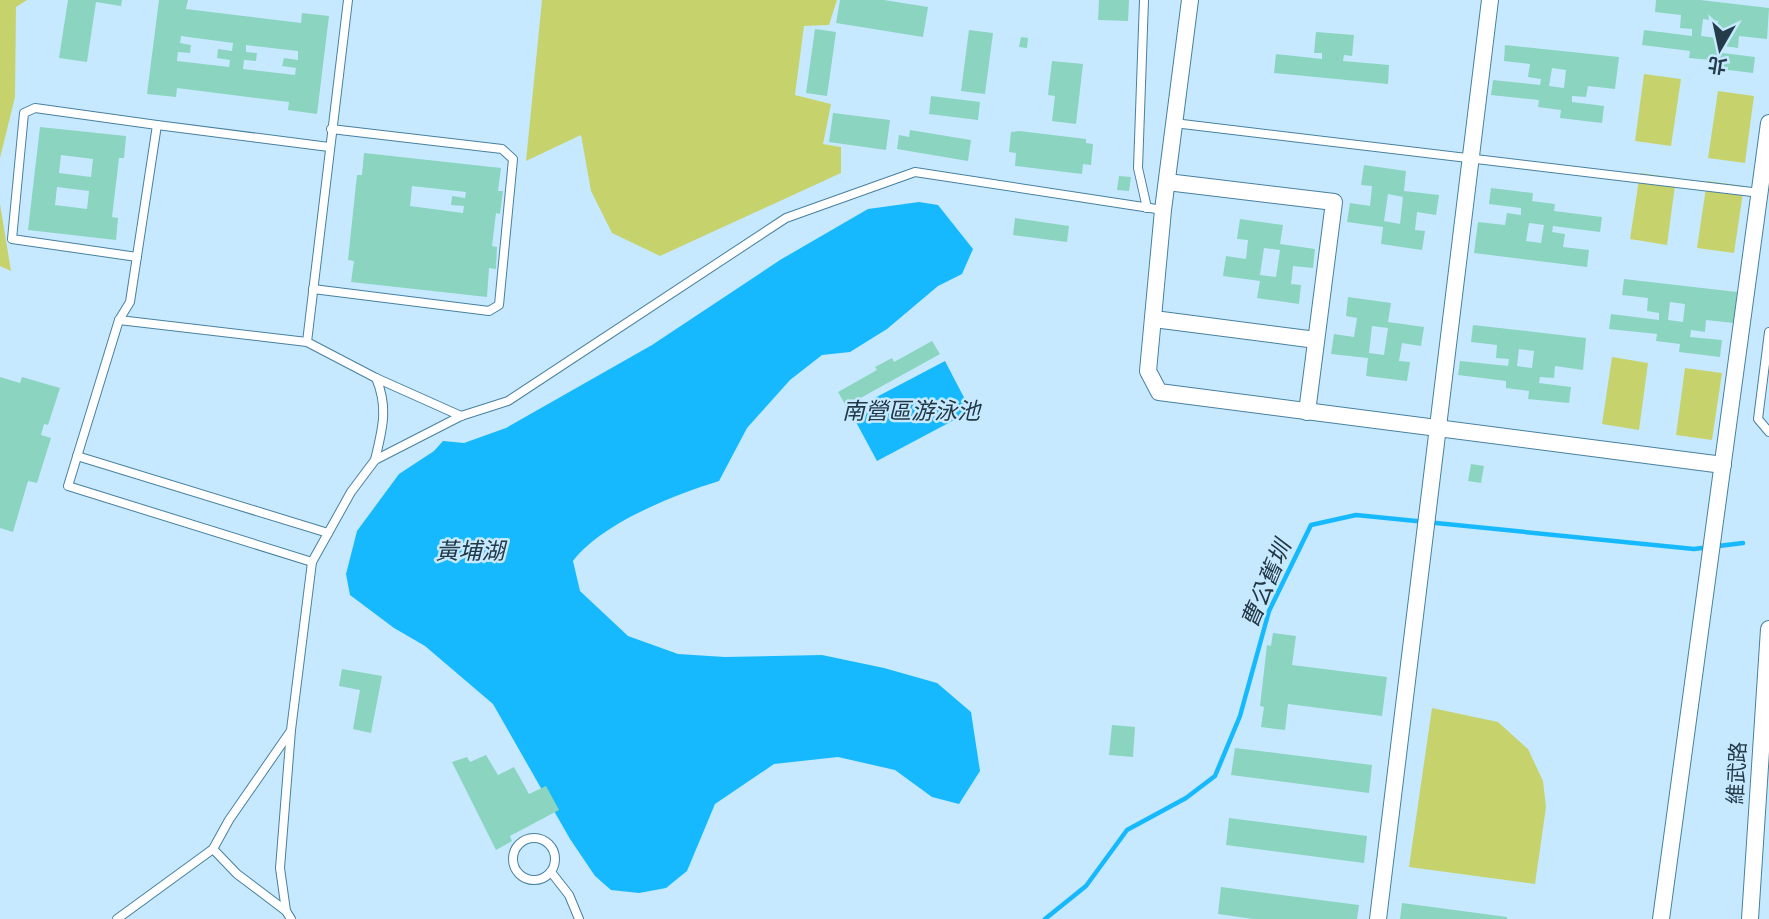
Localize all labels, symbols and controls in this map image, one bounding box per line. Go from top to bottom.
north arrow [1685,14,1755,84]
text: 北 [1706,52,1729,78]
water label: 南營區游泳池 [842,397,982,425]
water label: 曹公舊圳 [1235,533,1298,632]
water label: 黃埔湖 [436,537,508,565]
street label: 維武路 [1722,741,1751,805]

